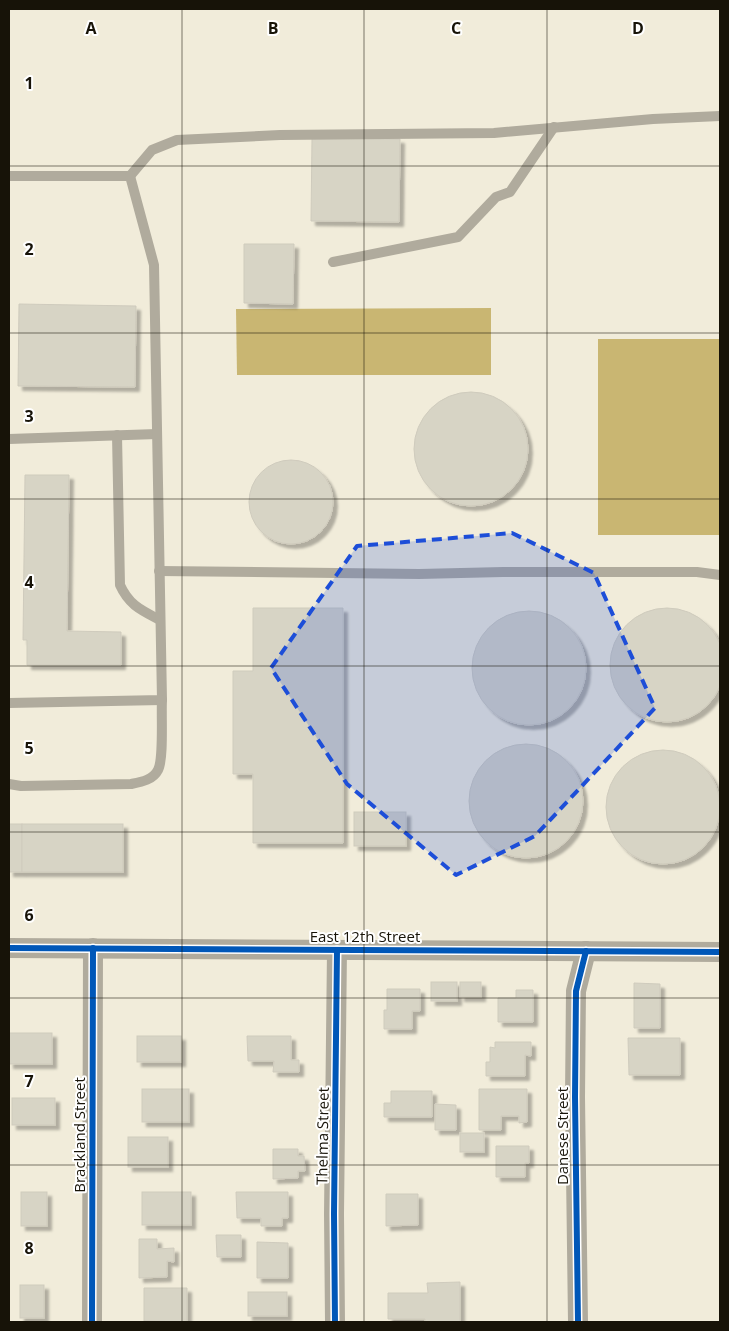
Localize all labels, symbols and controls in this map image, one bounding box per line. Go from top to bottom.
text: A [85,17,97,39]
text: B [268,17,278,39]
text: C [451,17,461,39]
text: D [632,17,644,39]
text: 1 [24,72,34,94]
text: 2 [24,238,34,260]
text: 3 [24,405,34,427]
text: 4 [24,571,34,593]
text: 5 [24,737,34,759]
text: 6 [24,904,34,926]
street label: East 12th Street [310,926,420,946]
text: 7 [24,1070,34,1092]
street label: Brackland Street [69,1077,89,1193]
street label: Thelma Street [311,1087,333,1185]
street label: Danese Street [552,1087,572,1185]
text: 8 [24,1237,34,1259]

